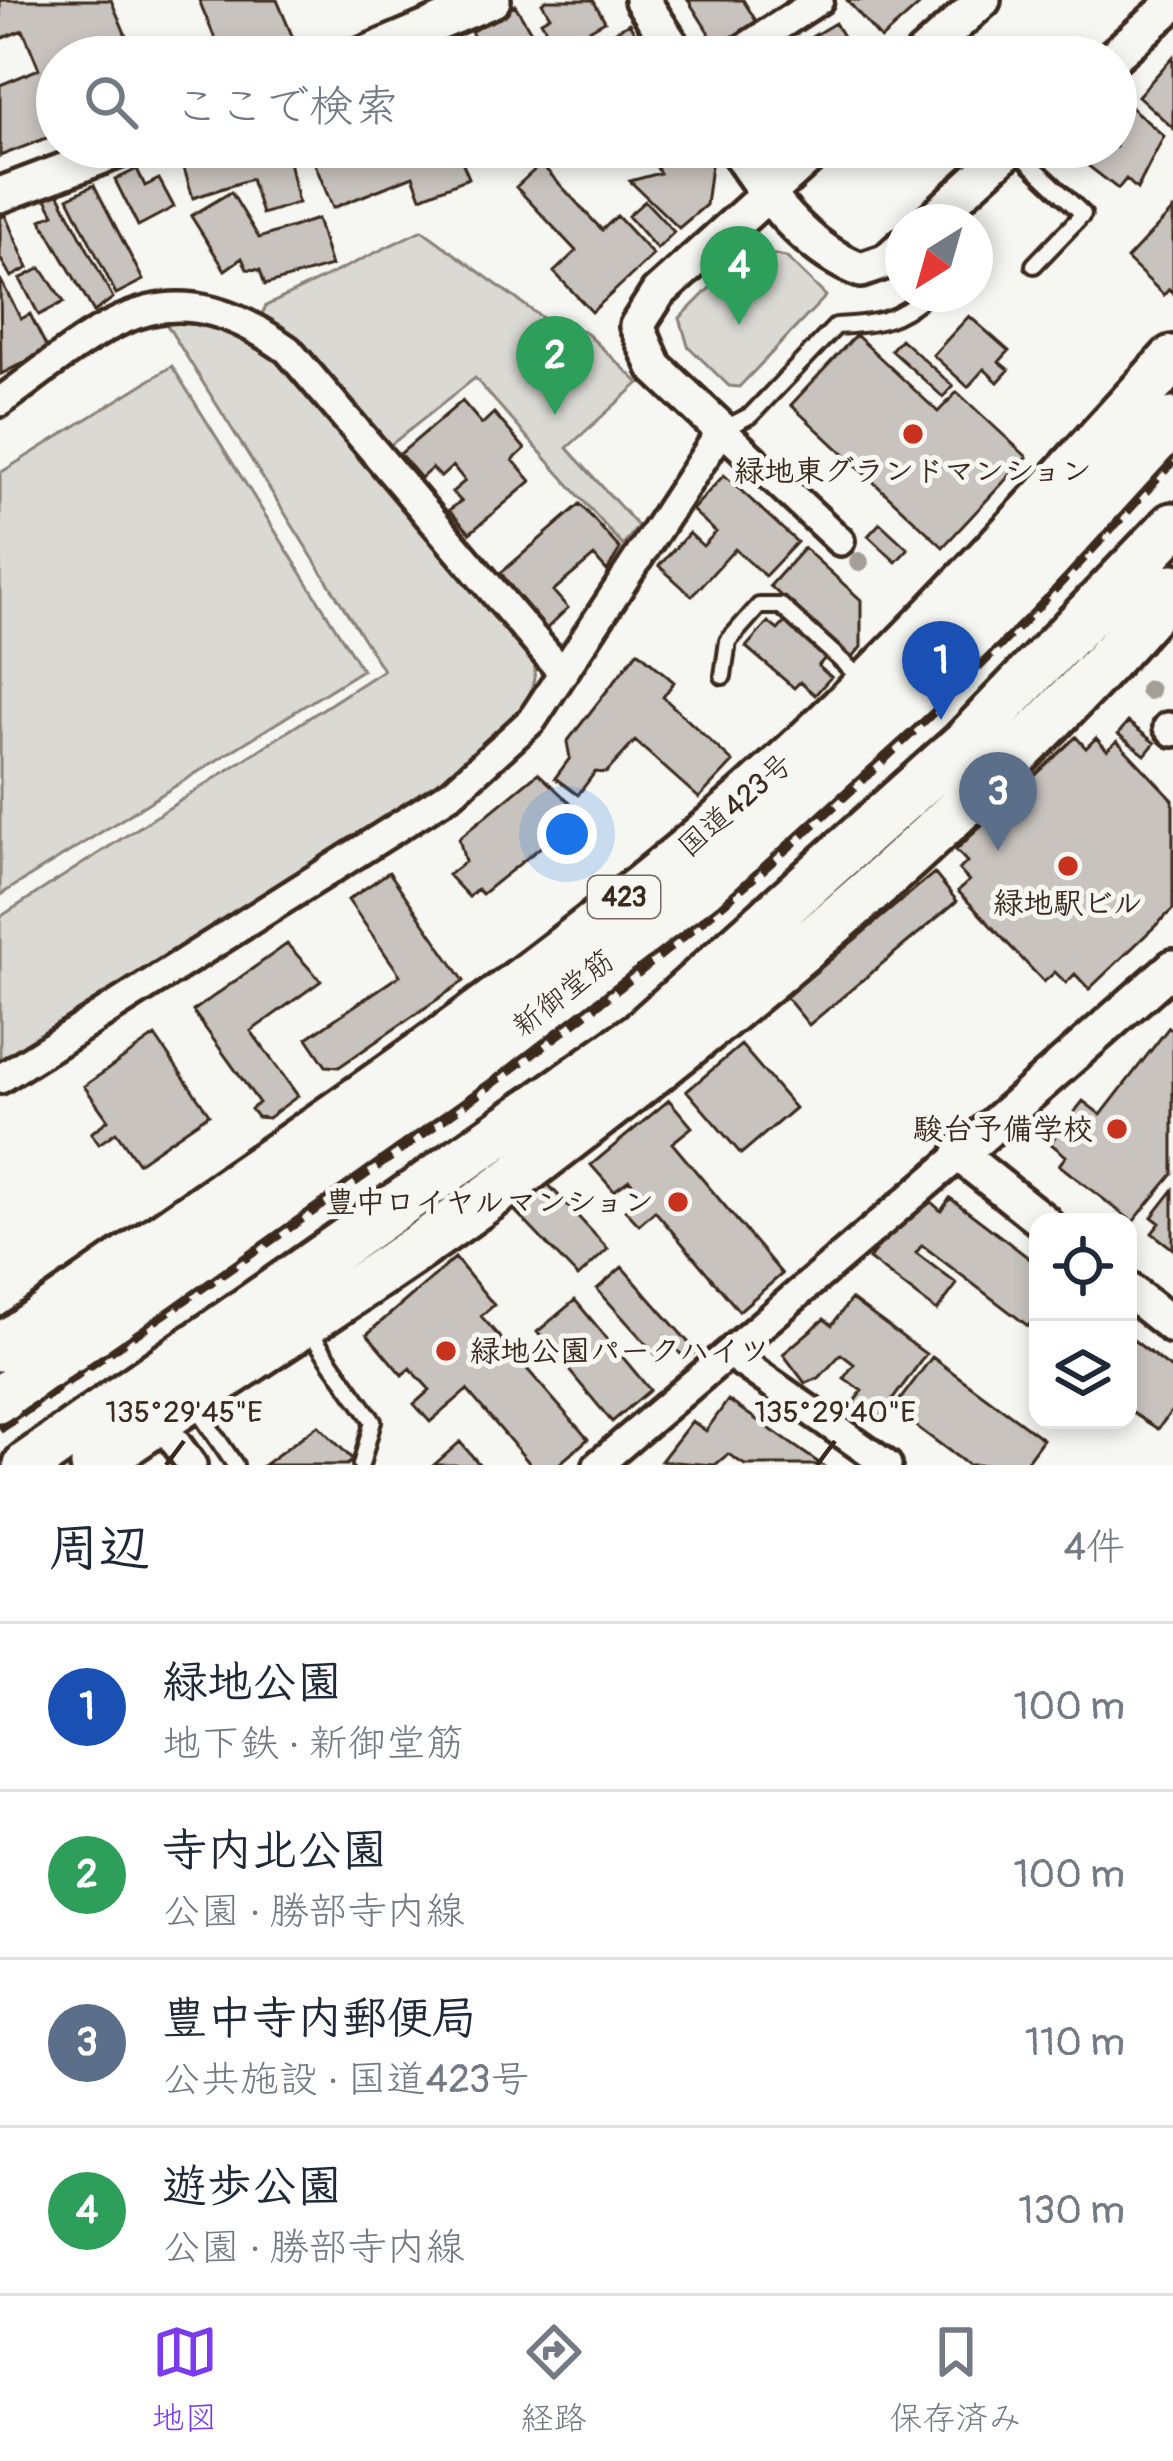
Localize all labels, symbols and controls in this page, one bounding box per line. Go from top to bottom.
search box [36,36,1137,168]
icon: search [78,69,144,135]
text: ここで検索 [174,79,399,135]
north arrow [885,204,993,312]
pin: 4 [700,226,778,325]
pin: 2 [516,316,594,415]
marker: 緑地東グランドマンション [900,421,926,447]
place label: 緑地東グランドマンション [734,453,1092,490]
pin: 1 [902,621,980,720]
street label: 国道423号 [670,745,800,865]
pin: 3 [959,752,1037,851]
your location [537,804,597,864]
marker: 緑地駅ビル [1055,853,1081,879]
road number: 423 [588,876,660,918]
place label: 緑地駅ビル [993,885,1143,922]
street label: 新御堂筋 [505,942,622,1045]
place label: 駿台予備学校 [913,1111,1093,1148]
marker: 駿台予備学校 [1104,1116,1130,1142]
place label: 豊中ロイヤルマンション [325,1184,654,1221]
marker: 豊中ロイヤルマンション [665,1189,691,1215]
map controls [1029,1213,1137,1429]
button: locate [1029,1213,1137,1321]
button: layers [1029,1321,1137,1429]
place label: 緑地公園パークハイツ [470,1333,769,1370]
marker: 緑地公園パークハイツ [433,1338,459,1364]
text: 135°29'45"E [105,1394,263,1431]
text: 135°29'40"E [754,1394,916,1431]
text: 周辺 [48,1517,150,1581]
text: 4件 [1063,1523,1125,1572]
text: 緑地公園 [162,1655,342,1711]
text: 1 [79,1682,95,1731]
text: 100 m [1013,1682,1125,1731]
text: 地下鉄 · 新御堂筋 [162,1719,465,1768]
text: 寺内北公園 [162,1823,387,1879]
text: 2 [76,1850,98,1899]
text: 100 m [1013,1850,1125,1899]
text: 公園 · 勝部寺内線 [162,1887,465,1936]
text: 豊中寺内郵便局 [162,1991,477,2047]
text: 3 [76,2018,98,2067]
text: 110 m [1025,2018,1125,2067]
text: 公共施設 · 国道423号 [162,2055,530,2104]
text: 遊歩公園 [162,2159,342,2215]
text: 4 [76,2186,98,2235]
text: 130 m [1018,2186,1125,2235]
text: 公園 · 勝部寺内線 [162,2223,465,2272]
tab: 地図 [152,2319,218,2439]
tab: 経路 [521,2319,587,2439]
tab: 保存済み [890,2319,1022,2439]

